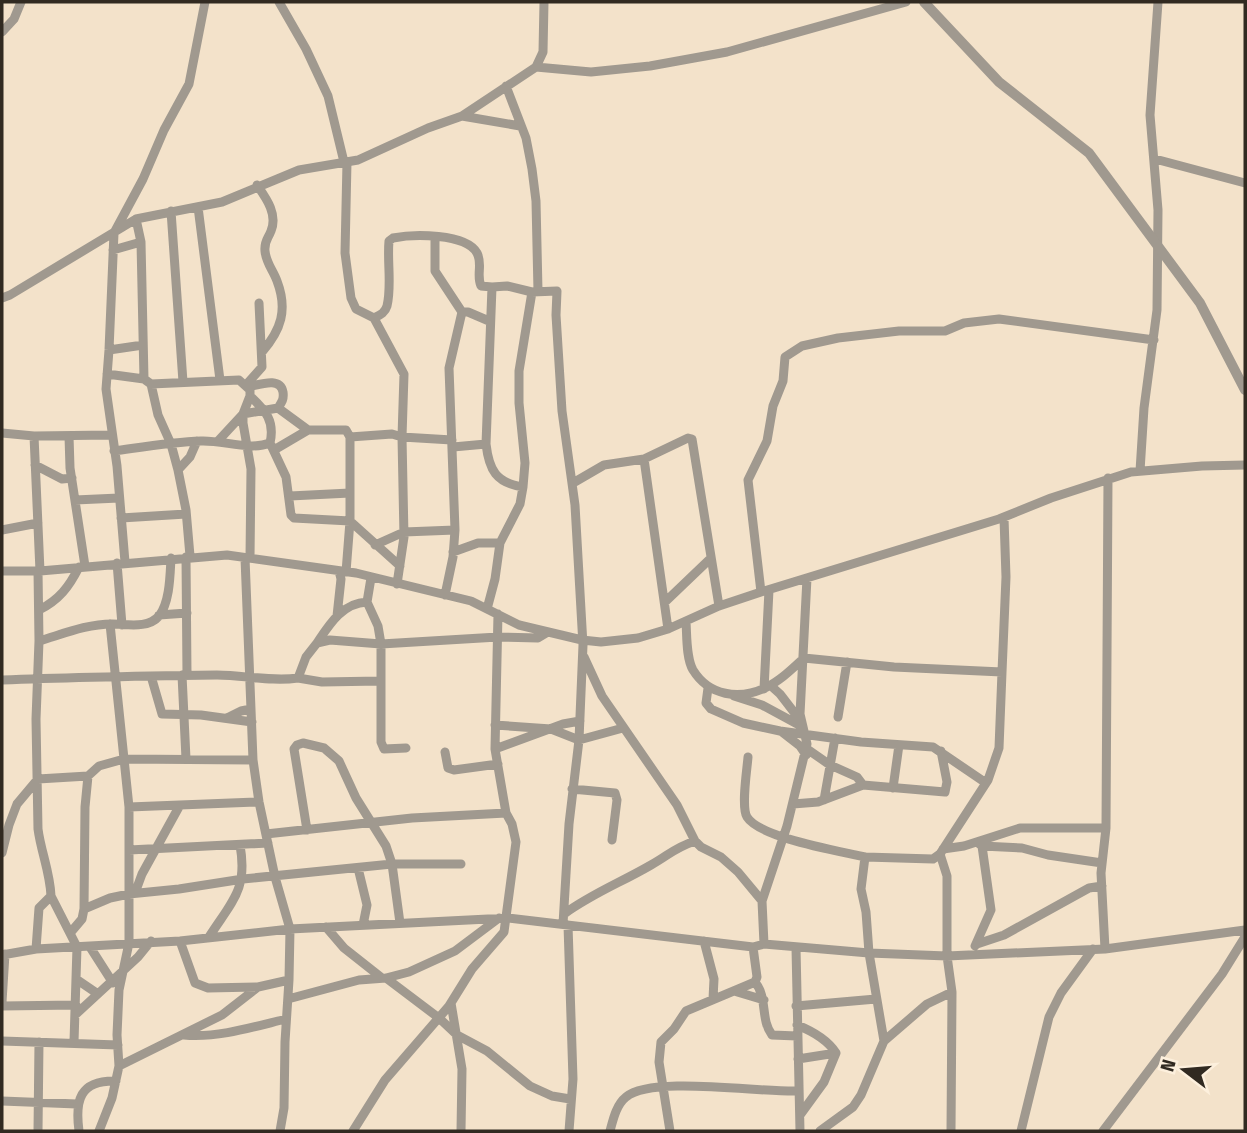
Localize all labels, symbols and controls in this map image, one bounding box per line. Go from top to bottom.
north arrow [1149,1035,1219,1105]
text: N [1156,1057,1181,1074]

